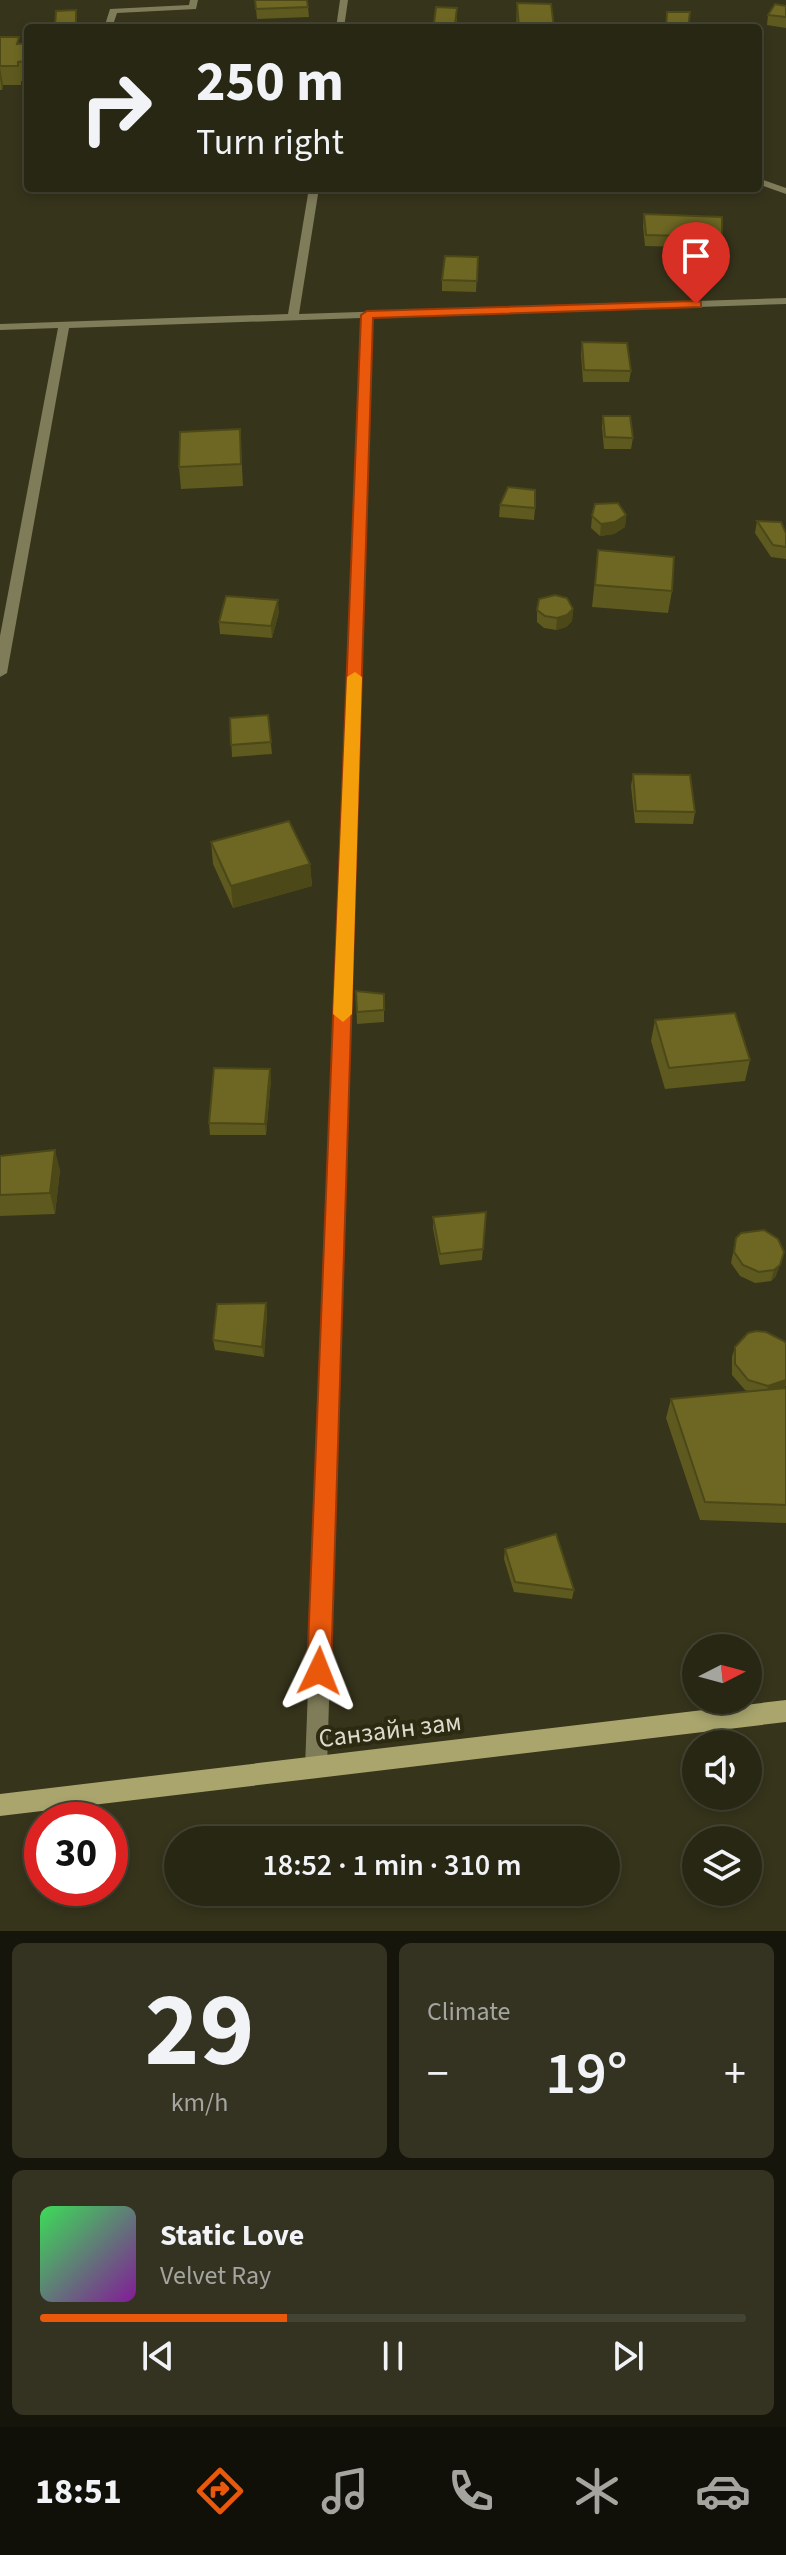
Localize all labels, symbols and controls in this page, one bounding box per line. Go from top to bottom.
text: 250 m [196,43,344,122]
icon: right [64,56,168,160]
text: Turn right [196,117,344,168]
pin [662,222,730,304]
icon: arrive [674,234,718,278]
position arrow [277,1629,361,1713]
north arrow [682,1634,762,1714]
map controls [682,1634,762,1906]
street label: Санзайн зам [317,1703,463,1757]
button: sound [682,1730,762,1810]
speed limit sign: 30 [24,1802,128,1906]
button: layers [682,1826,762,1906]
text: 18:52 · 1 min · 310 m [262,1844,522,1887]
text: 29 [145,1958,254,2106]
text: Climate [427,1993,511,2030]
text: 19° [545,2032,628,2117]
text: − [427,2043,449,2106]
text: + [724,2043,746,2106]
text: km/h [171,2084,228,2121]
text: Static Love [160,2214,304,2257]
text: Velvet Ray [160,2257,271,2294]
icon: previous [136,2334,180,2378]
icon: pause [371,2334,415,2378]
icon: next [606,2334,650,2378]
icon: directions [192,2463,248,2519]
icon: music [317,2463,373,2519]
icon: phone [443,2463,499,2519]
icon: climate [569,2463,625,2519]
icon: car [695,2463,751,2519]
text: 18:51 [35,2466,122,2517]

